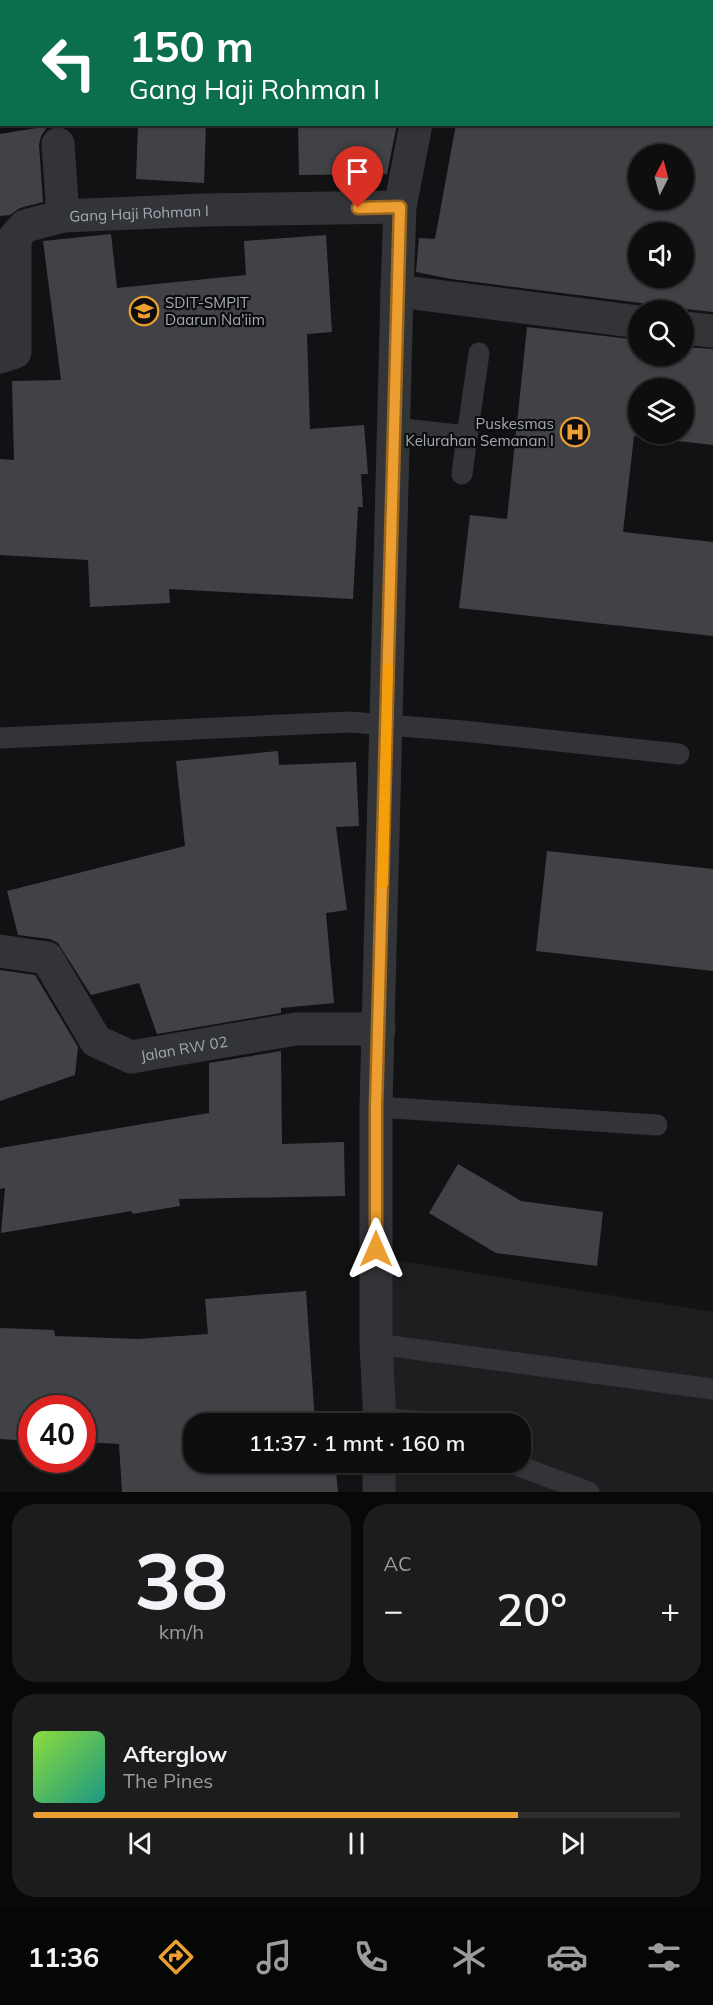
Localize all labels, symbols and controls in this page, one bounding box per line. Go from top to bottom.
text: 150 m [129,20,254,73]
icon: left [30,24,108,102]
text: Gang Haji Rohman I [129,72,380,106]
north arrow [628,144,694,210]
map controls [628,144,694,444]
pin [332,146,383,208]
icon: arrive [341,155,374,188]
street label: Gang Haji Rohman I [69,200,209,225]
button: sound [628,222,694,288]
place label: SDIT-SMPIT Daarun Na'iim [165,293,265,329]
school or university icon: SDIT-SMPIT Daarun Na'iim [128,295,160,327]
button: search [628,300,694,366]
button: layers [628,378,694,444]
place label: Puskesmas Kelurahan Semanan I [405,414,554,450]
hospital icon: Puskesmas Kelurahan Semanan I [559,416,591,448]
street label: Jalan RW 02 [139,1031,229,1065]
position arrow [344,1217,408,1281]
speed limit sign: 40 [18,1395,96,1473]
text: 11:37 · 1 mnt · 160 m [249,1429,465,1457]
text: 38 [134,1531,228,1629]
text: AC [384,1551,412,1576]
text: 20° [496,1581,567,1637]
text: − [384,1589,403,1630]
text: + [660,1589,680,1630]
text: km/h [159,1619,204,1644]
text: Afterglow [123,1740,227,1768]
text: The Pines [123,1768,213,1793]
icon: previous [124,1827,157,1860]
icon: pause [340,1827,373,1860]
icon: next [556,1827,589,1860]
icon: directions [155,1936,197,1978]
icon: music [253,1936,295,1978]
icon: phone [350,1936,392,1978]
icon: climate [448,1936,490,1978]
icon: car [546,1936,588,1978]
icon: filters [643,1936,685,1978]
text: 11:36 [28,1940,99,1974]

